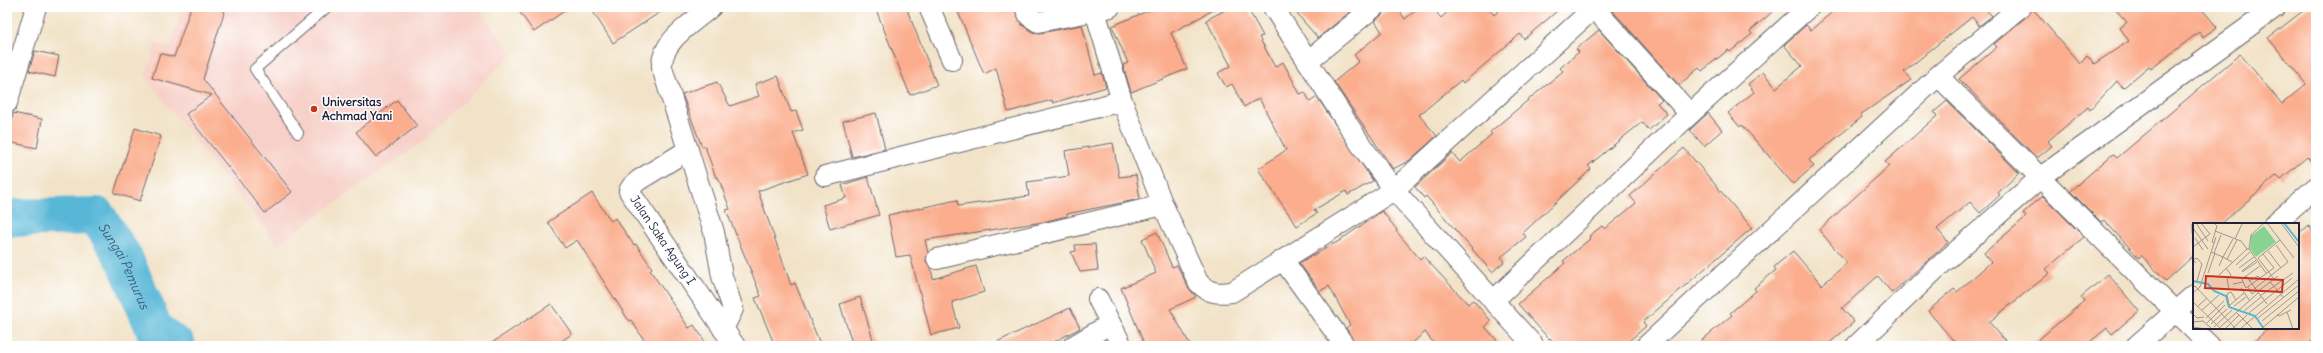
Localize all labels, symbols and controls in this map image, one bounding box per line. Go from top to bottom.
place label: Universitas Achmad Yani [322,94,393,123]
marker: Universitas Achmad Yani [309,104,319,114]
street label: Jalan Saka Agung I [627,192,699,287]
water label: Sungai Pemurus [94,220,153,313]
inset map [2193,223,2299,329]

